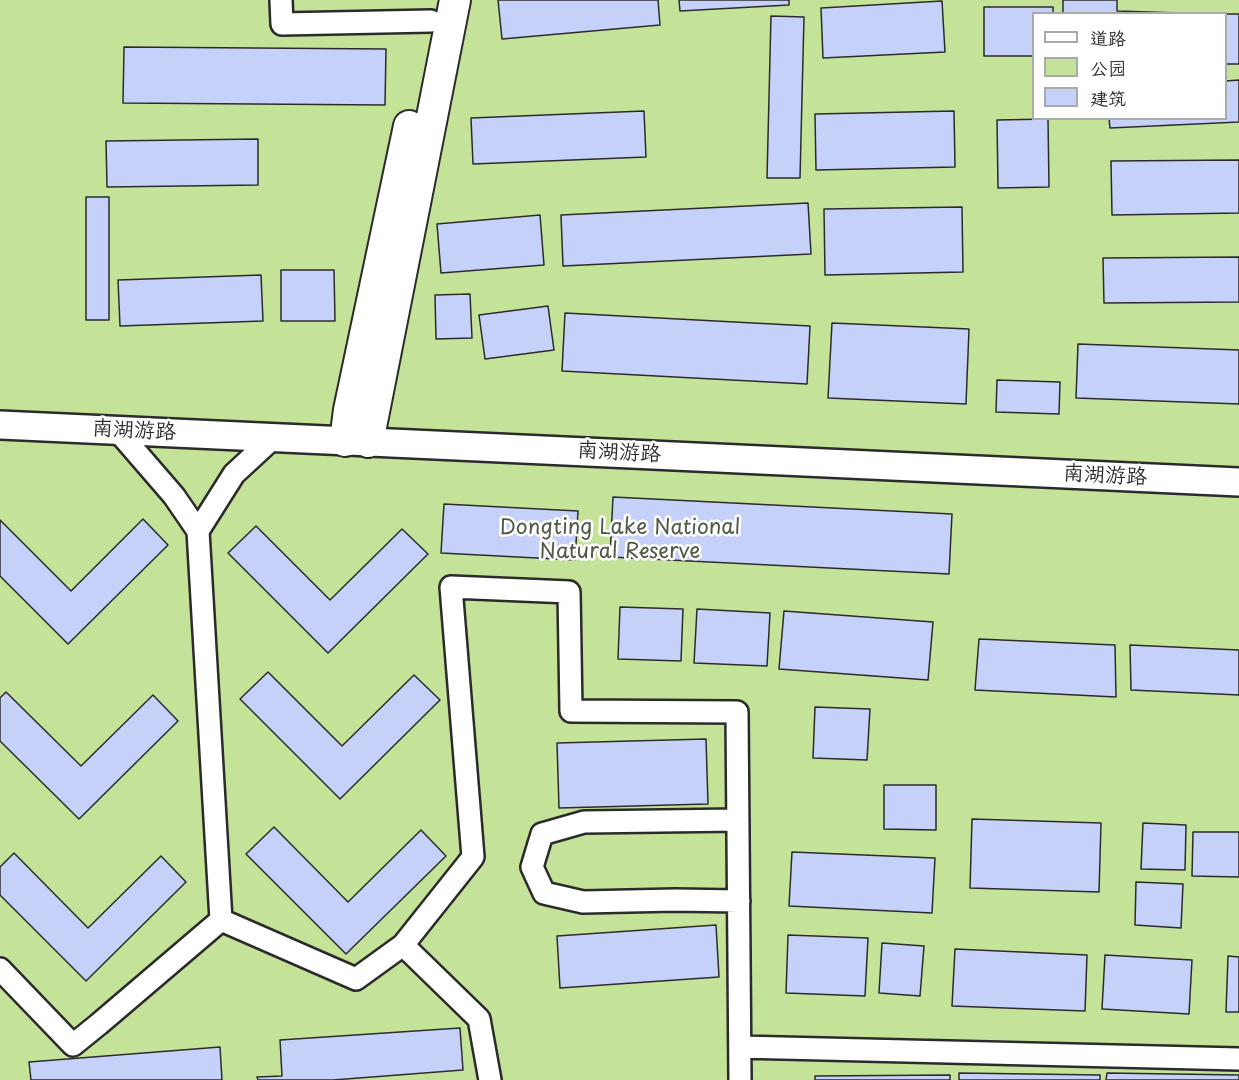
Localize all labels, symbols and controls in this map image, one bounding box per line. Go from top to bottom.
legend [1032,12,1227,120]
text: 道路 [1090,24,1126,51]
text: 公园 [1090,54,1126,81]
text: 建筑 [1090,84,1126,111]
street label: 南湖游路 [91,416,177,446]
street label: 南湖游路 [576,438,662,468]
street label: 南湖游路 [1062,461,1148,491]
park label: Dongting Lake National Natural Reserve [500,515,740,565]

